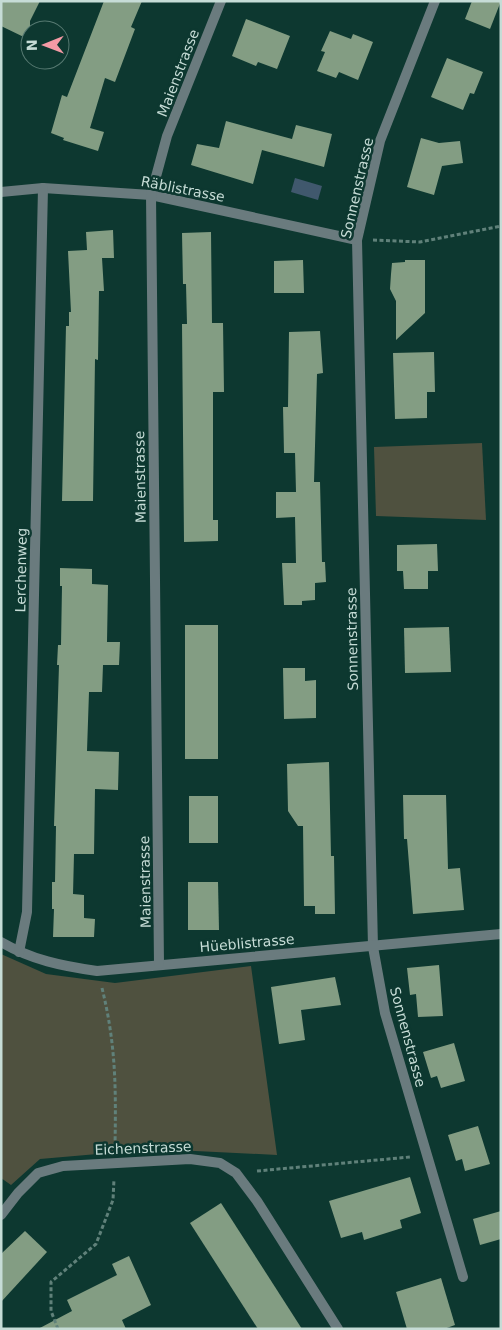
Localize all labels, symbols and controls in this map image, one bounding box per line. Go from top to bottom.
north arrow [20,20,70,70]
street label: Maienstrasse [154,27,202,119]
text: N [24,39,40,51]
street label: Sonnenstrasse [338,136,376,240]
street label: Räblistrasse [140,173,226,205]
street label: Maienstrasse [131,431,149,523]
street label: Lerchenweg [12,528,30,612]
street label: Sonnenstrasse [343,587,361,691]
street label: Maienstrasse [136,836,154,928]
street label: Hüeblistrasse [199,931,295,955]
street label: Sonnenstrasse [387,985,429,1089]
street label: Eichenstrasse [94,1138,192,1158]

